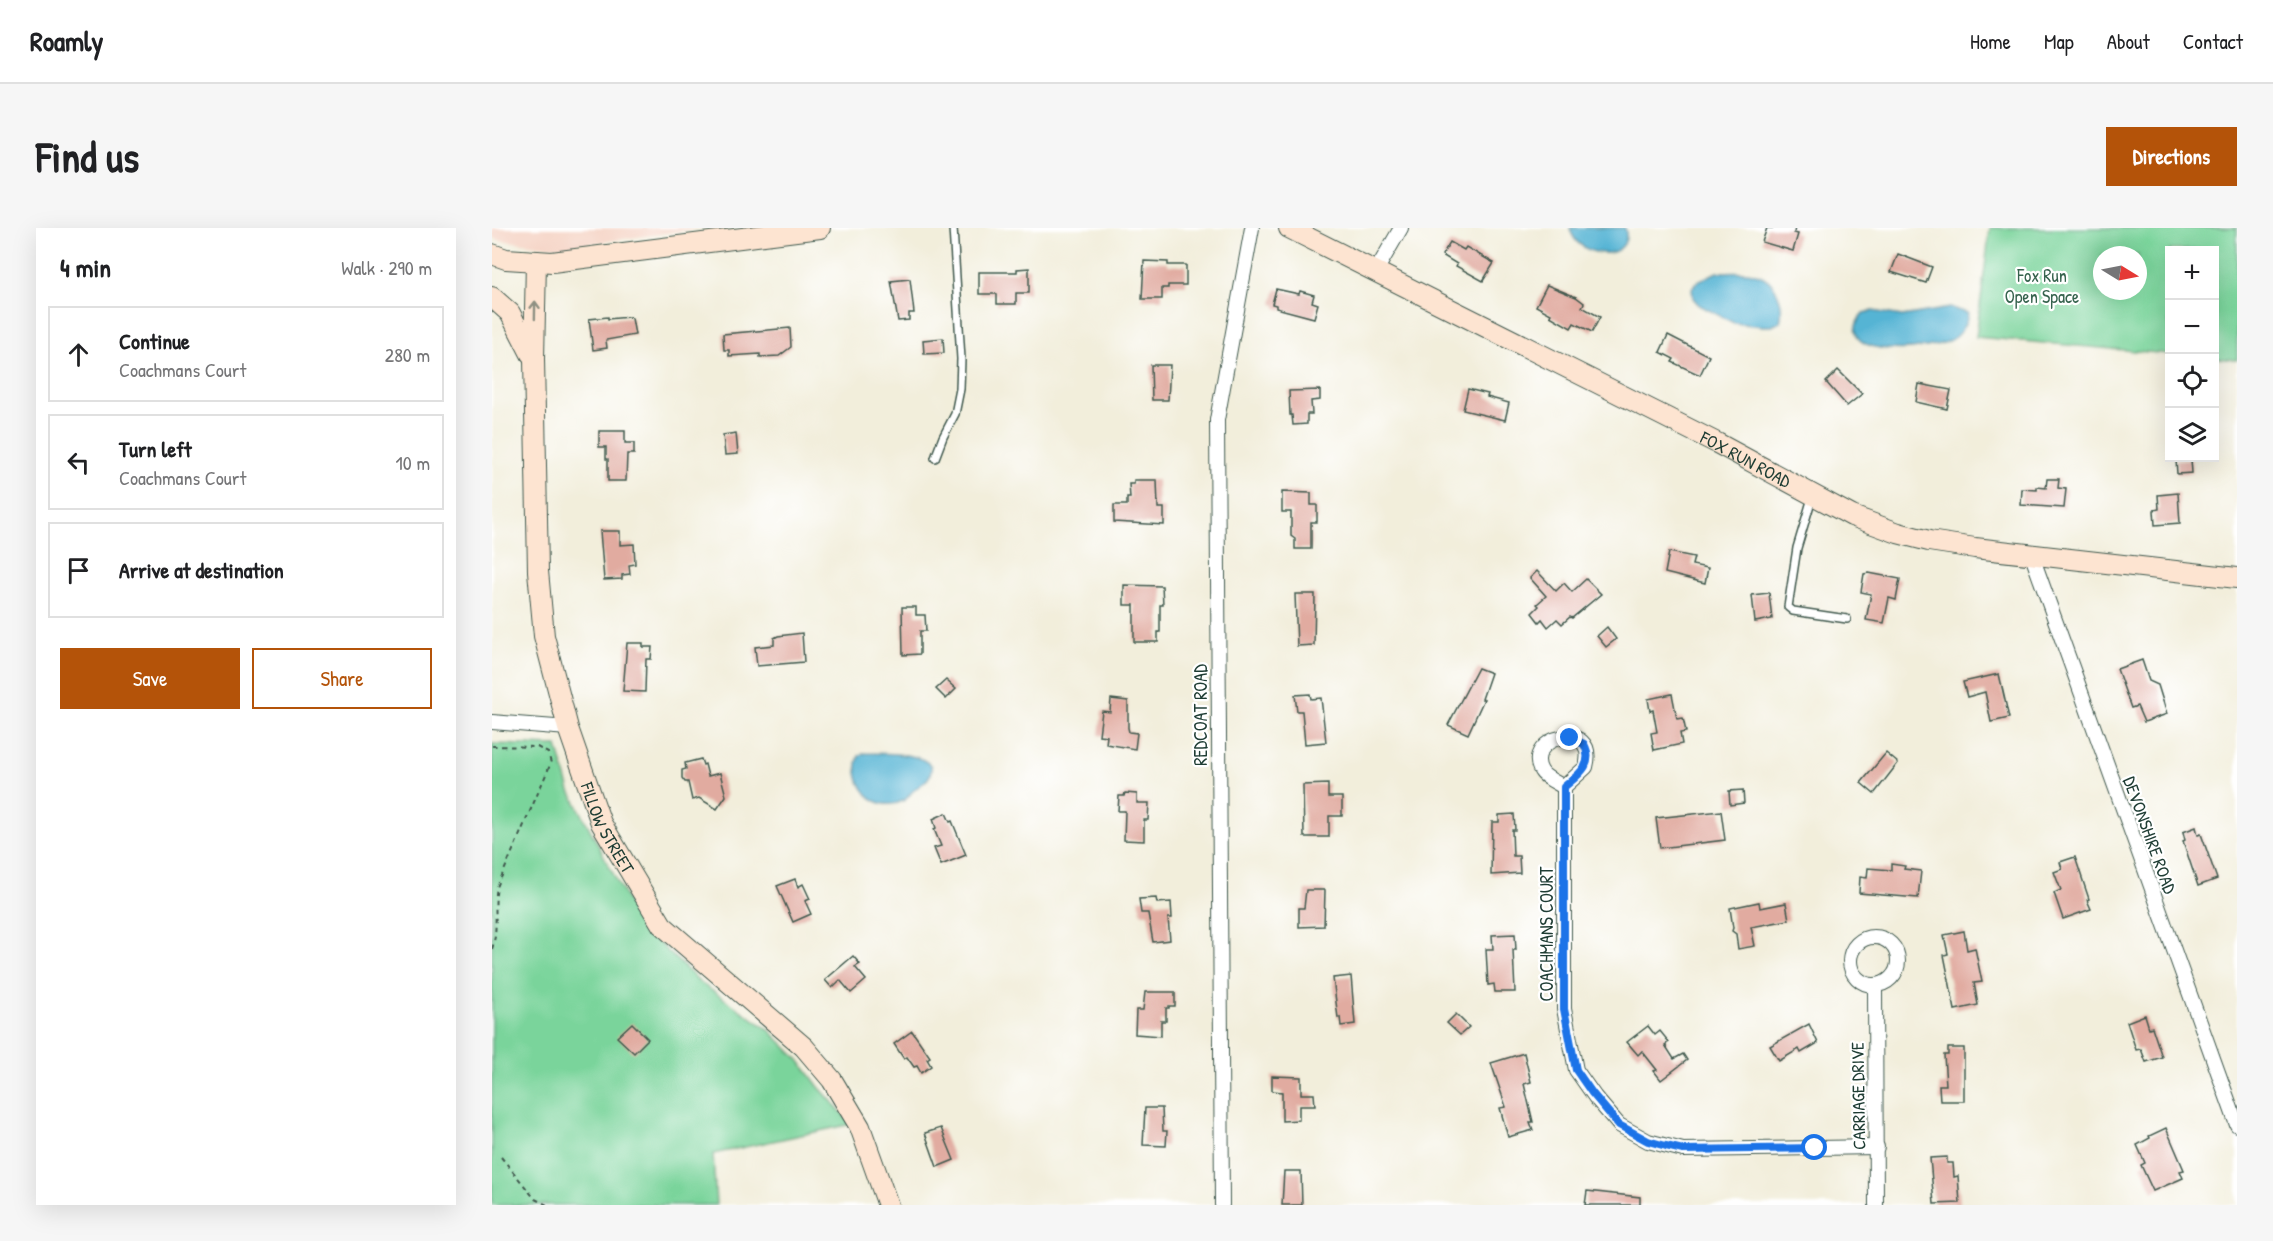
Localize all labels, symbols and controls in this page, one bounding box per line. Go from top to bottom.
text: Roamly [30,22,103,60]
text: Home [1970,27,2011,56]
text: Map [2044,27,2074,56]
text: About [2107,27,2150,56]
text: Contact [2183,27,2243,56]
button: Directions [2106,127,2237,186]
text: Find us [36,128,139,185]
north arrow [2093,246,2147,300]
map controls [2165,246,2219,462]
button: + [2165,246,2219,300]
text: 4 min [60,250,111,285]
text: Walk · 290 m [341,254,432,281]
park label: Fox Run Open Space [2005,263,2079,309]
button: − [2165,300,2219,354]
one-way arrow [529,301,541,321]
text: Continue [119,326,190,356]
icon: ahead [62,338,95,371]
text: 280 m [385,341,430,368]
button: locate [2165,354,2219,408]
text: Coachmans Court [119,356,246,383]
button: layers [2165,408,2219,462]
street label: FOX RUN ROAD [1696,424,1796,493]
text: Turn left [119,434,192,464]
icon: left [62,446,95,479]
text: 10 m [396,449,430,476]
text: Coachmans Court [119,464,246,491]
icon: arrive [62,554,95,587]
text: Arrive at destination [119,555,284,585]
button: Save [60,648,240,709]
button: Share [252,648,432,709]
street label: REDCOAT ROAD [1188,664,1213,766]
route end [1556,724,1582,750]
street label: DEVONSHIRE ROAD [2117,773,2183,897]
street label: FILLOW STREET [575,778,641,878]
street label: COACHMANS COURT [1534,866,1559,1001]
street label: CARRIAGE DRIVE [1845,1042,1871,1150]
route start [1801,1134,1827,1160]

